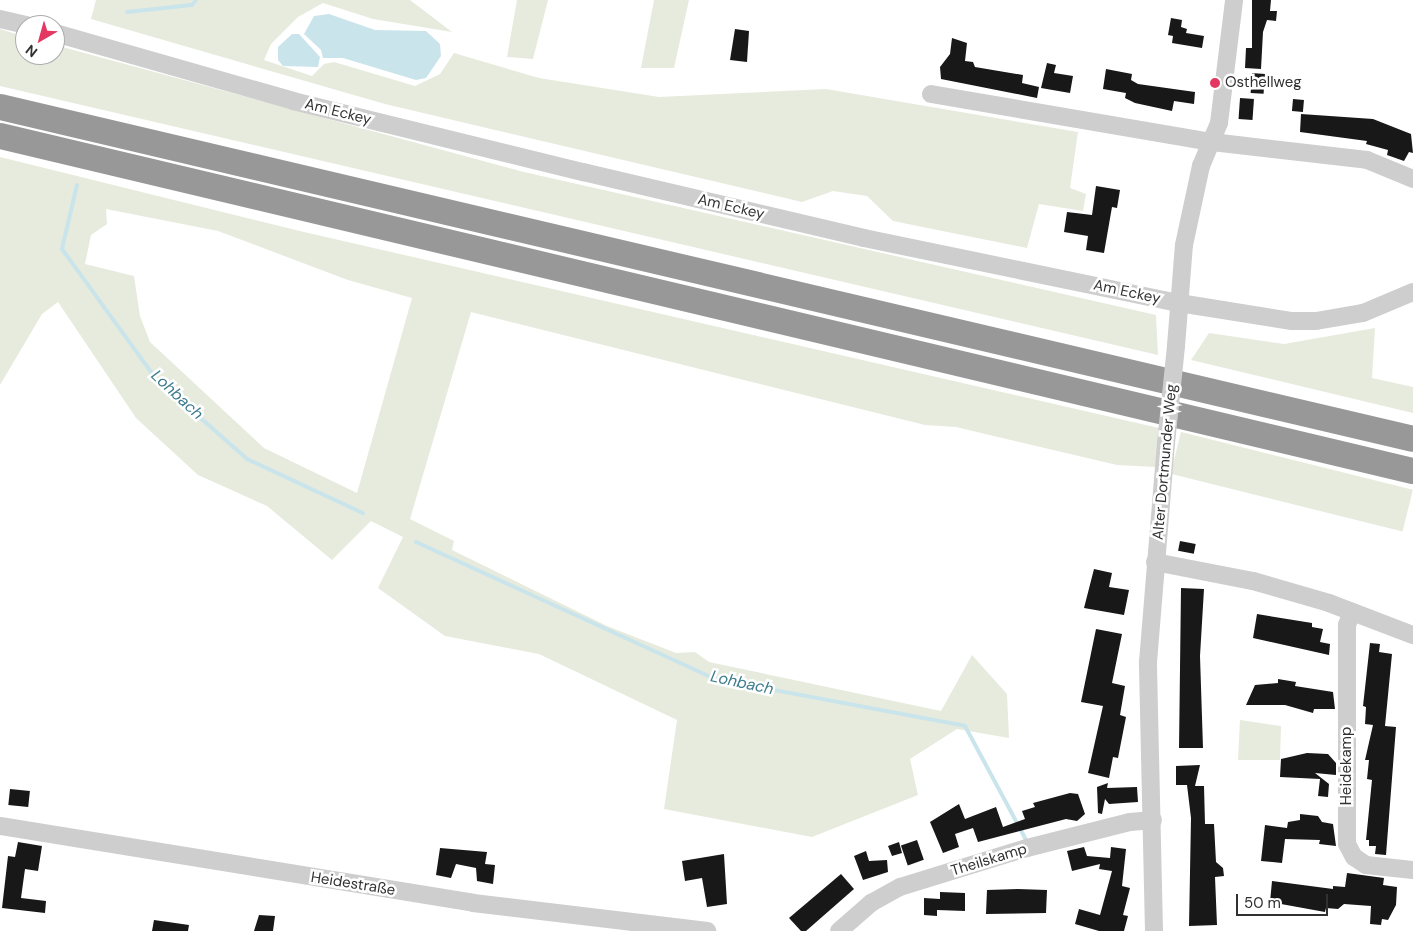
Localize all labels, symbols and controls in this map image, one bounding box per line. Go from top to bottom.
north arrow [15,15,65,65]
text: N [22,41,41,61]
place label: Osthellweg [1225,74,1302,92]
marker: Osthellweg [1209,77,1221,89]
street label: Am Eckey [303,95,373,129]
street label: Am Eckey [696,191,766,223]
street label: Am Eckey [1092,276,1162,308]
water label: Lohbach [147,366,207,424]
street label: Alter Dortmunder Weg [1149,383,1181,541]
water label: Lohbach [709,667,775,699]
street label: Heidekamp [1338,727,1356,805]
street label: Theilskamp [949,840,1029,880]
street label: Heidestraße [309,868,397,900]
scale bar [1238,884,1330,916]
text: 50 m [1244,893,1281,913]

